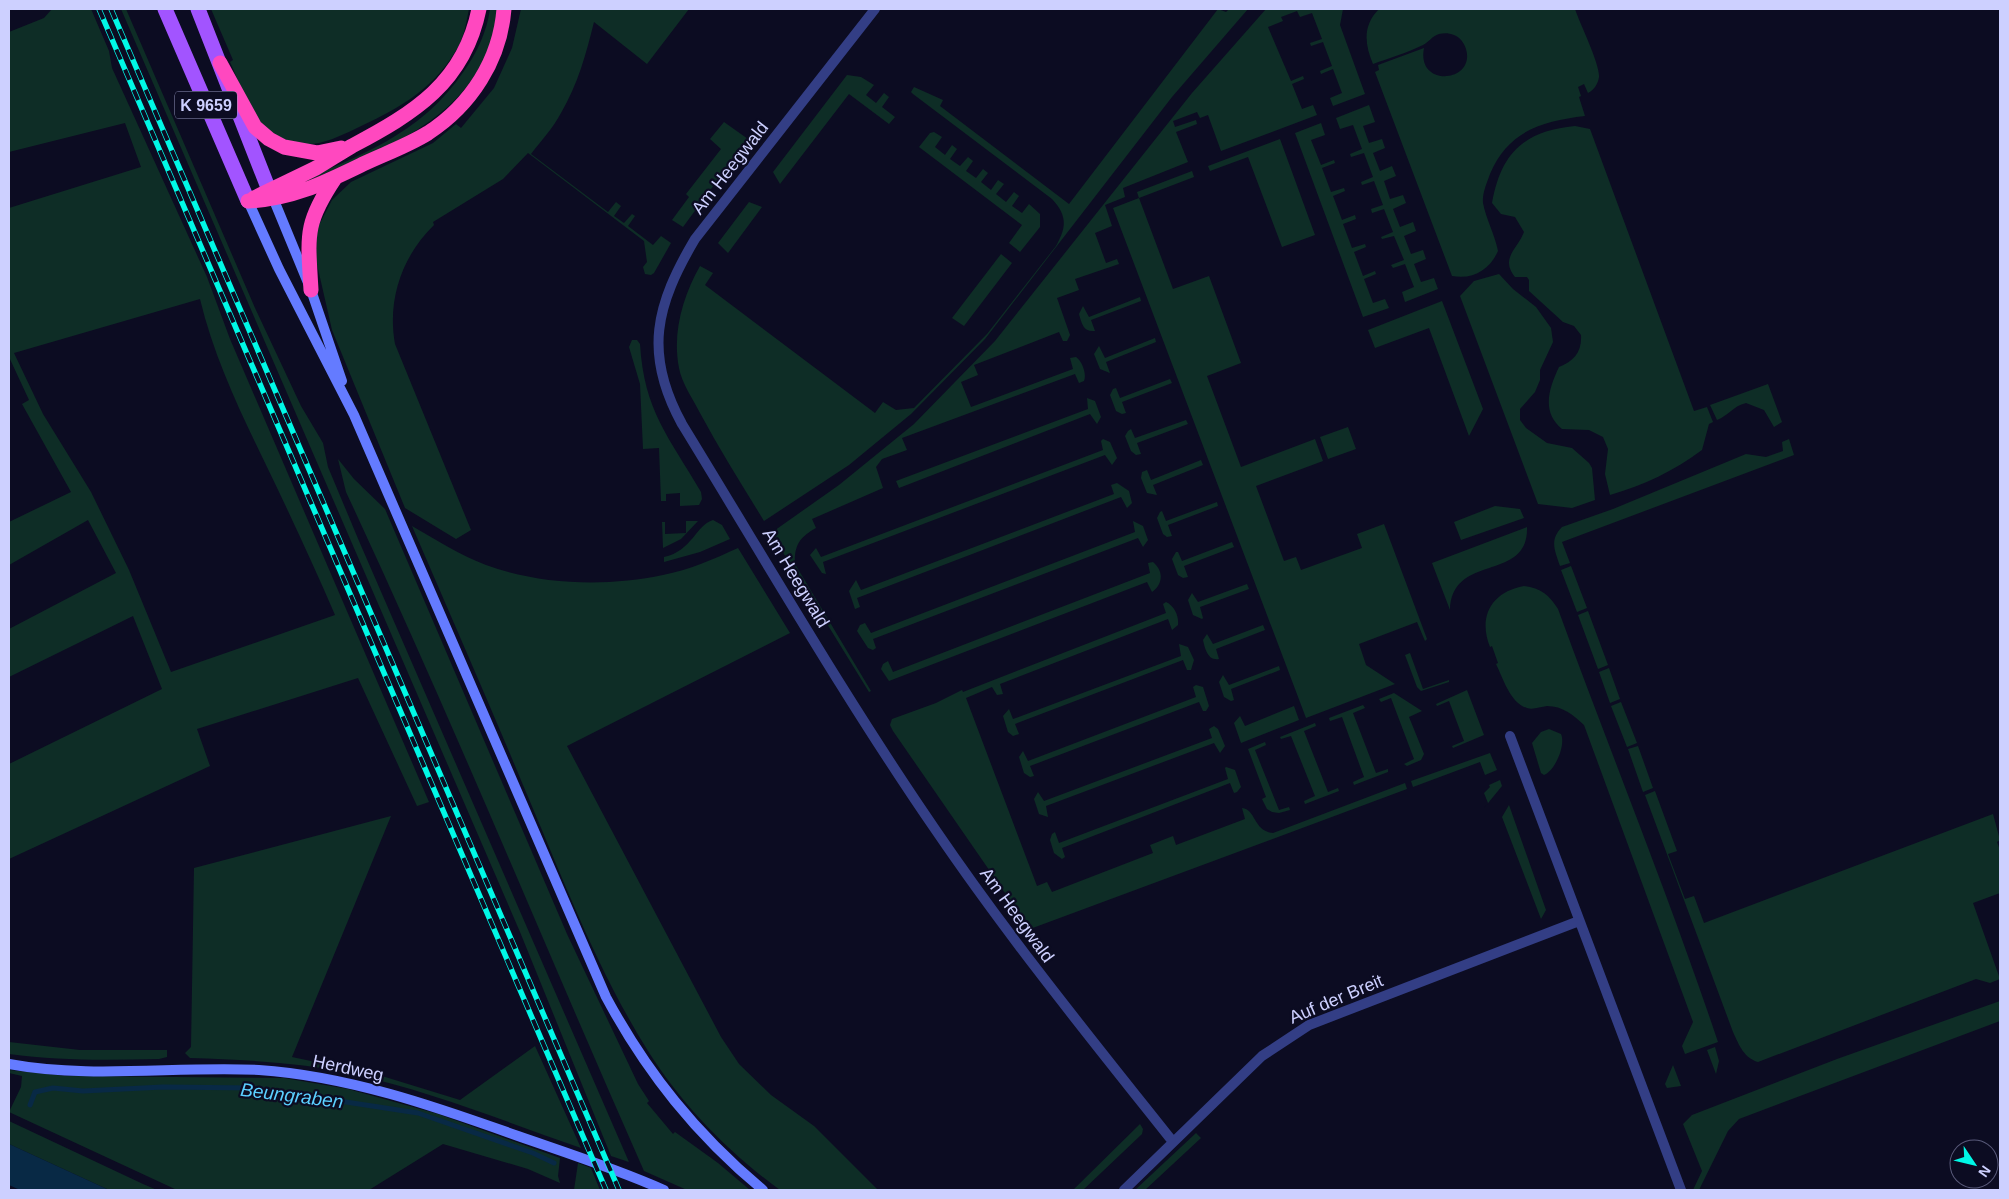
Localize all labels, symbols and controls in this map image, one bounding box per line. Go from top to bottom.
road number: K 9659 [175,92,237,118]
street label: Am Heegwald [688,118,772,218]
street label: Am Heegwald [759,525,833,631]
street label: Am Heegwald [976,864,1058,966]
street label: Auf der Breit [1286,970,1386,1028]
street label: Herdweg [311,1051,385,1085]
water label: Beungraben [239,1079,345,1112]
north arrow [1949,1139,1999,1189]
text: N [1975,1163,1994,1180]

